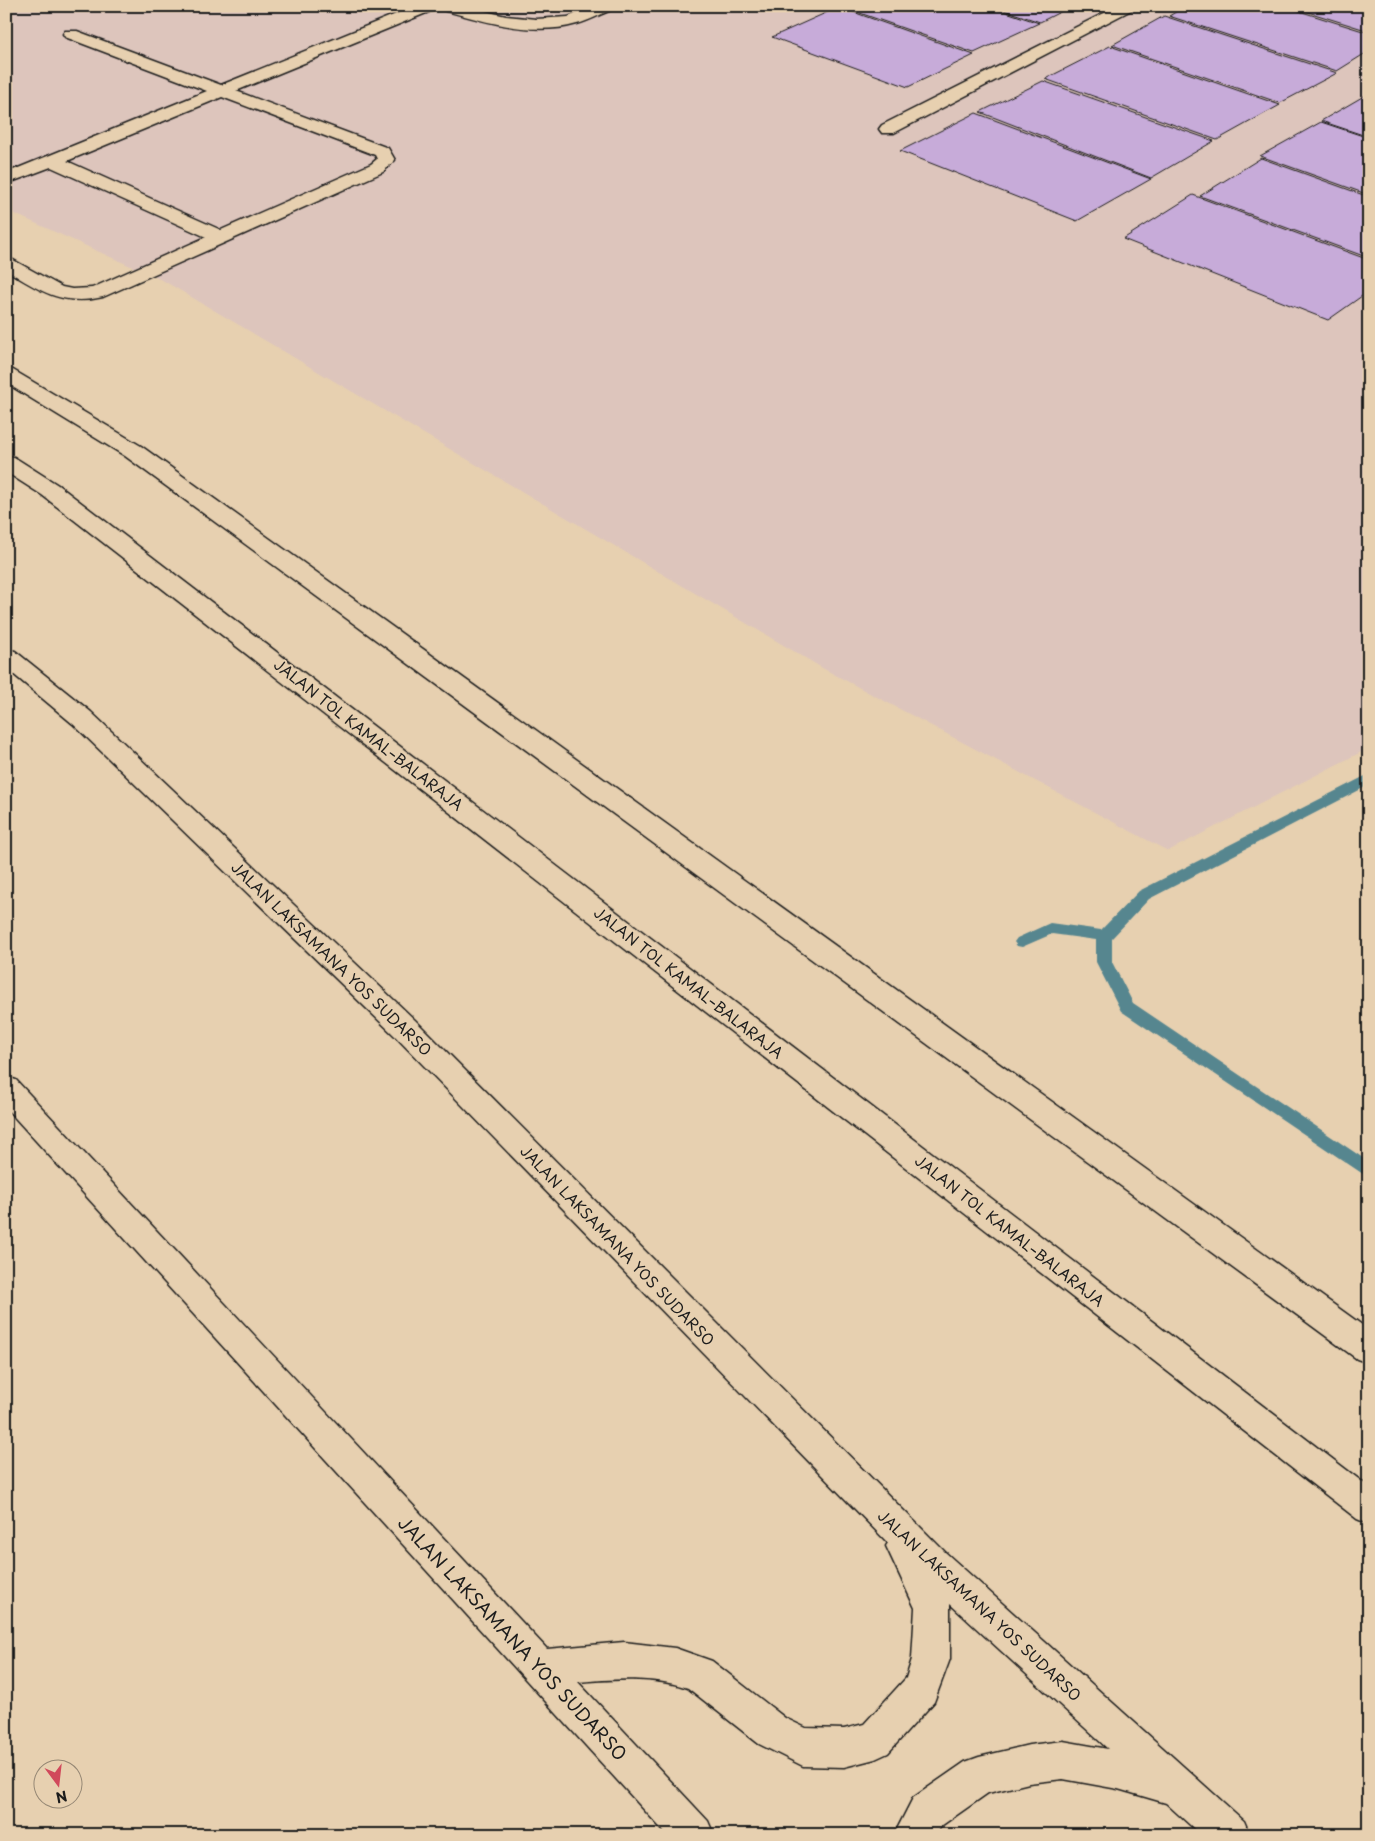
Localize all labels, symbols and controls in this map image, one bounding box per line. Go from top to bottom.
street label: JALAN TOL KAMAL–BALARAJA [269,653,469,815]
street label: JALAN LAKSAMANA YOS SUDARSO [226,856,438,1060]
street label: JALAN TOL KAMAL–BALARAJA [589,901,789,1063]
street label: JALAN LAKSAMANA YOS SUDARSO [516,1139,720,1351]
street label: JALAN TOL KAMAL–BALARAJA [910,1149,1110,1311]
street label: JALAN LAKSAMANA YOS SUDARSO [873,1504,1087,1706]
street label: JALAN LAKSAMANA YOS SUDARSO [392,1510,634,1766]
north arrow [32,1758,82,1808]
text: N [53,1785,70,1809]

